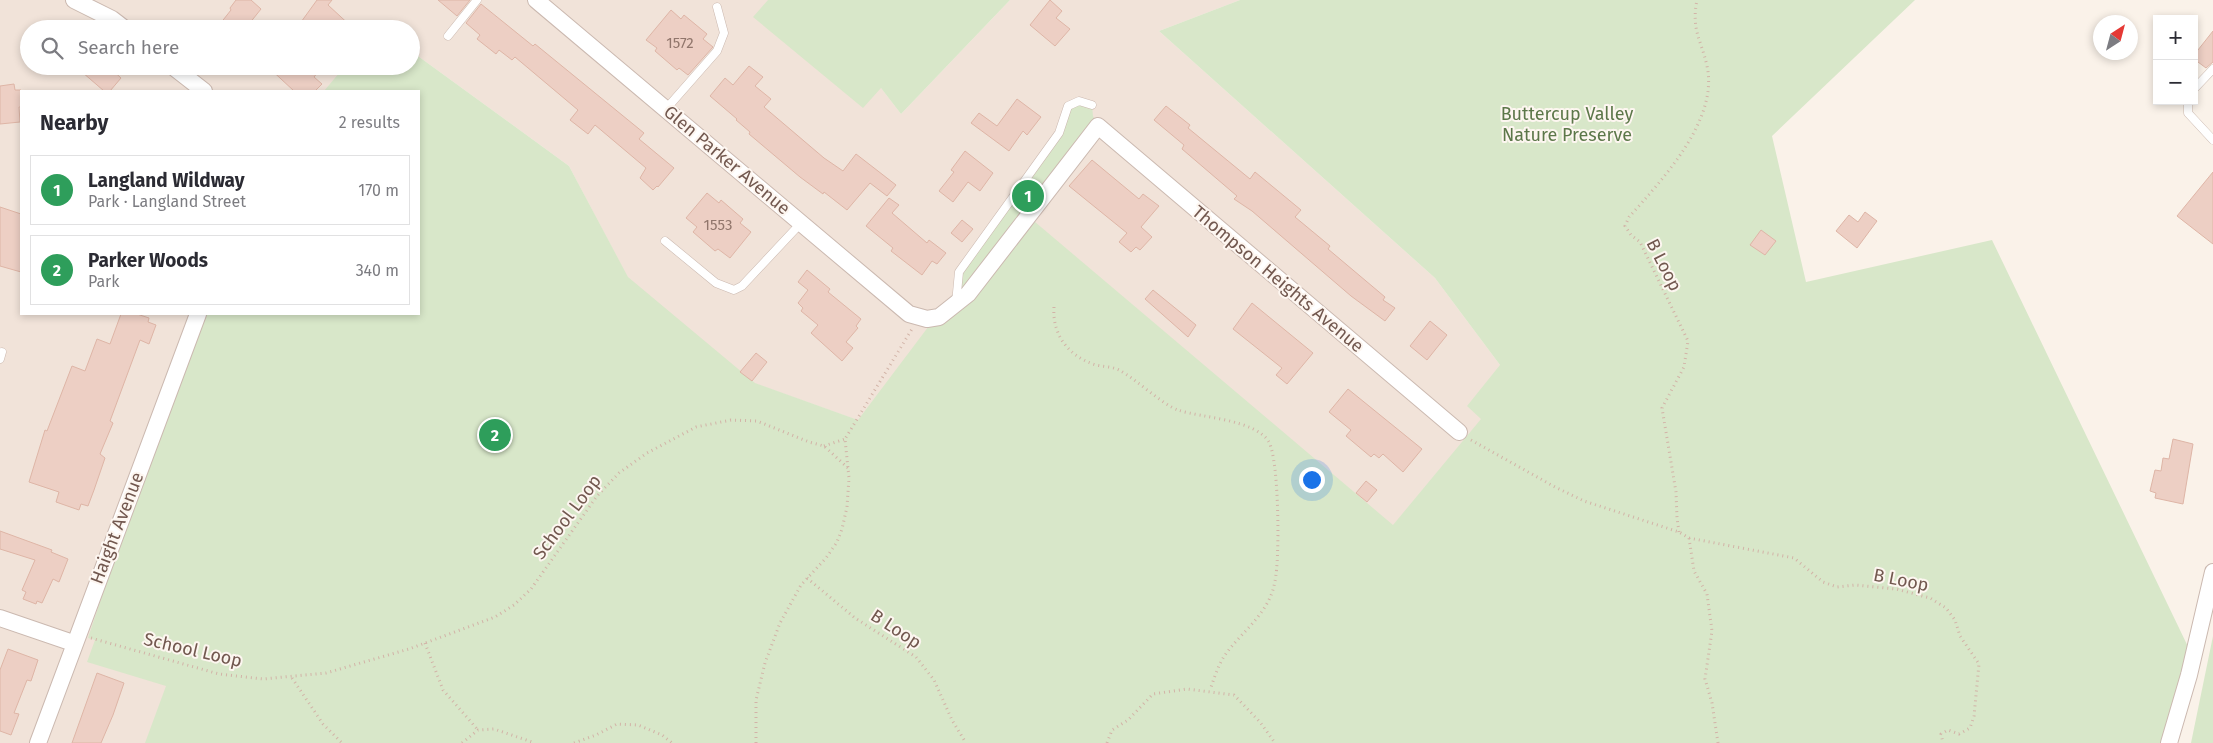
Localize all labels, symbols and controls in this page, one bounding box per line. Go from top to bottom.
north arrow [2093,15,2138,60]
map controls [2153,15,2198,105]
button: + [2153,15,2198,60]
search box [20,20,420,75]
icon: search [38,34,66,62]
house number: 1572 [666,34,694,52]
text: Search here [78,36,179,59]
button: − [2153,60,2198,105]
street label: Glen Parker Avenue [659,101,795,219]
park label: Buttercup Valley Nature Preserve [1501,103,1633,146]
text: Nearby [40,110,108,136]
text: 2 results [339,113,400,132]
text: Langland Wildway [88,169,245,192]
pin: 1 [1012,177,1044,215]
text: 1 [53,181,61,200]
text: 170 m [358,181,399,200]
text: Park · Langland Street [88,192,246,211]
street label: Thompson Heights Avenue [1188,201,1368,357]
house number: 1553 [704,216,732,234]
street label: B Loop [1641,235,1687,295]
text: Parker Woods [88,249,208,272]
text: 2 [53,261,61,280]
text: 340 m [356,261,399,280]
text: Park [88,272,120,291]
pin: 2 [479,416,511,454]
your location [1299,467,1325,493]
street label: Haight Avenue [86,469,148,587]
street label: School Loop [528,470,606,564]
street label: B Loop [1871,564,1931,596]
street label: B Loop [867,605,925,653]
street label: School Loop [142,628,244,672]

